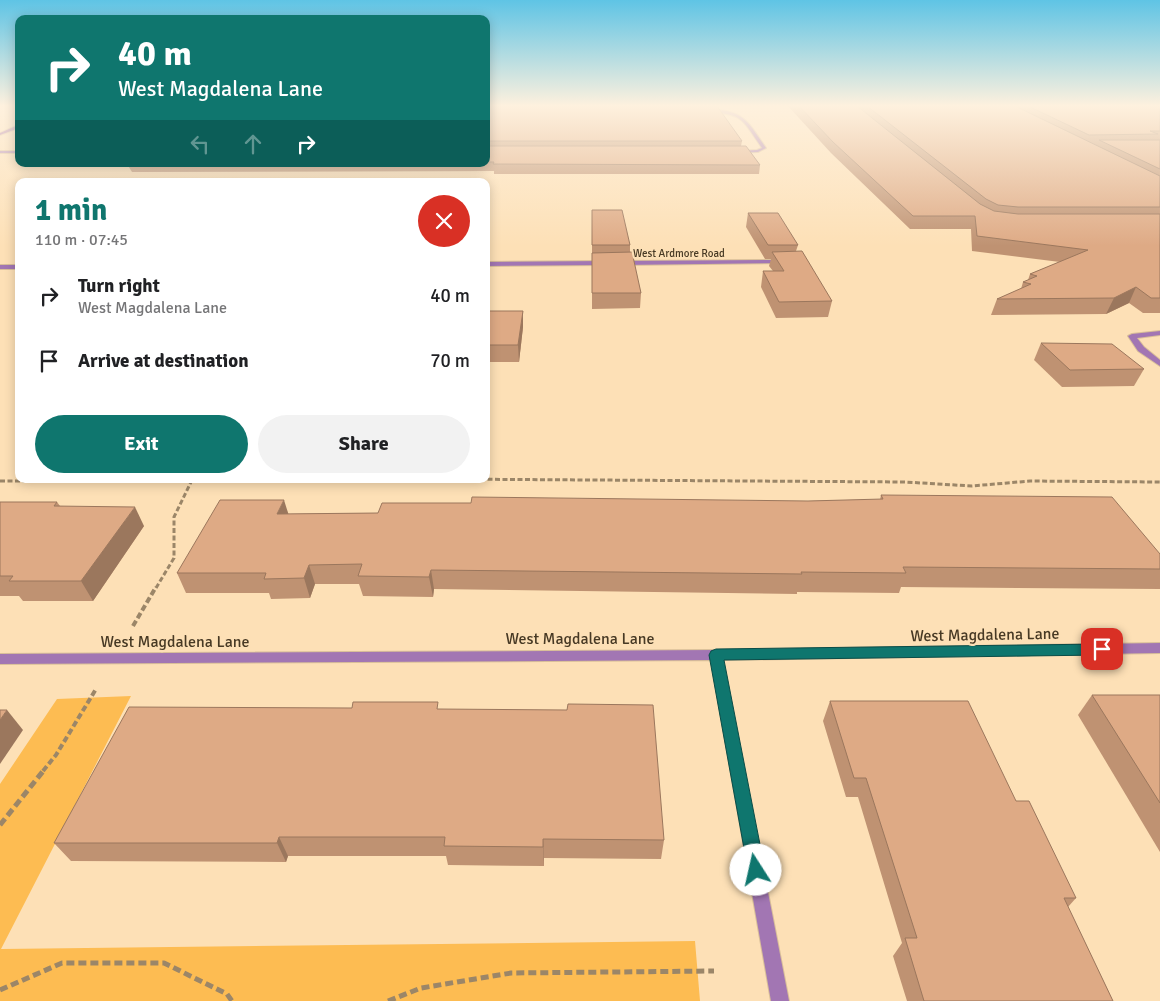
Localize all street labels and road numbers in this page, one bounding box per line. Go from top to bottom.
street label: West Ardmore Road [633,247,725,260]
street label: West Magdalena Lane [910,624,1060,646]
street label: West Magdalena Lane [505,629,655,649]
street label: West Magdalena Lane [100,632,250,652]

